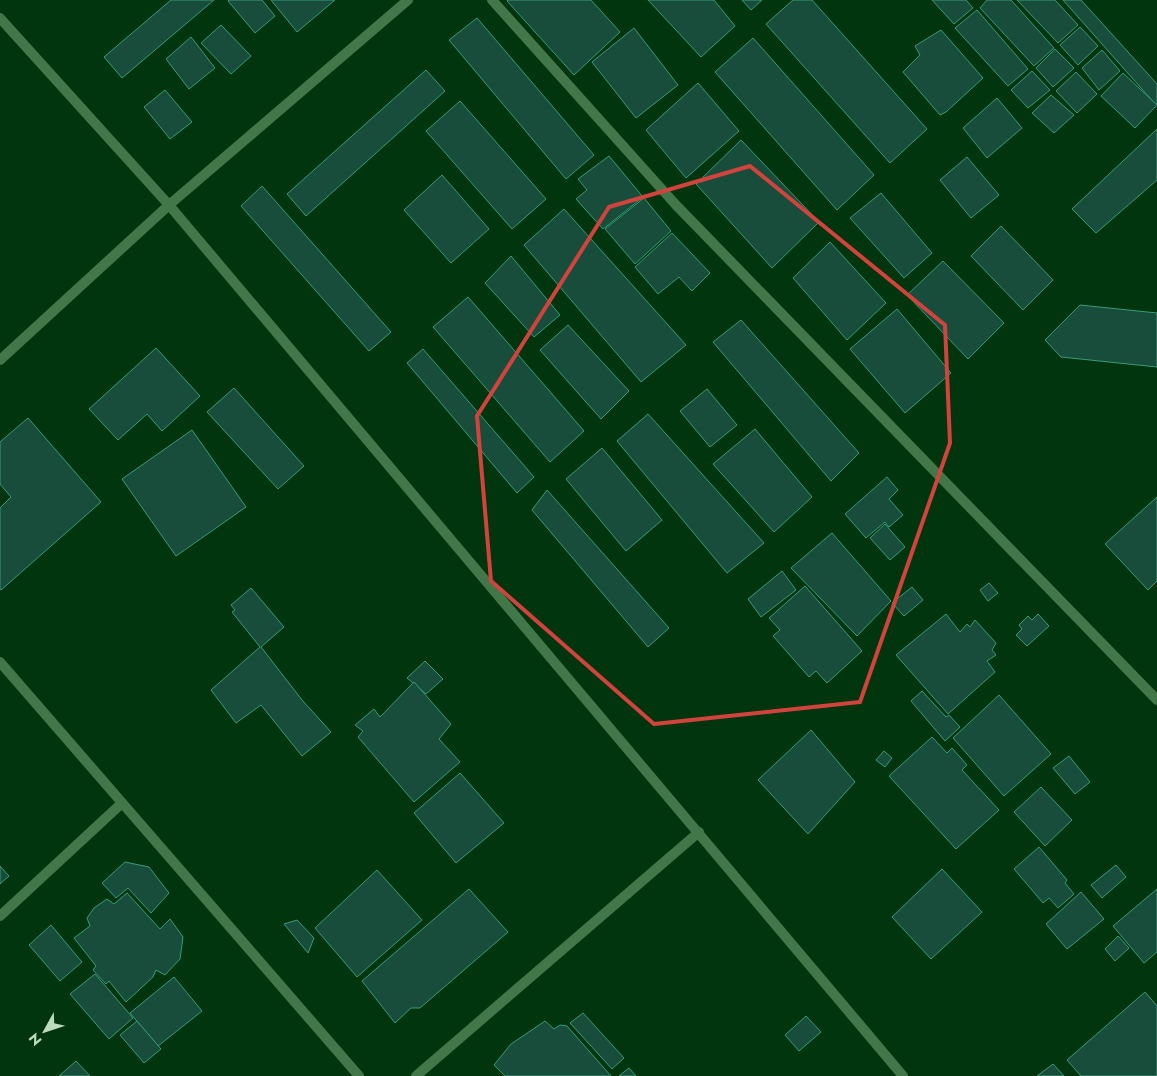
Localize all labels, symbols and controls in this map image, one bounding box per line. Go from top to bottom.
north arrow [20,1006,70,1056]
text: N [24,1029,46,1050]

